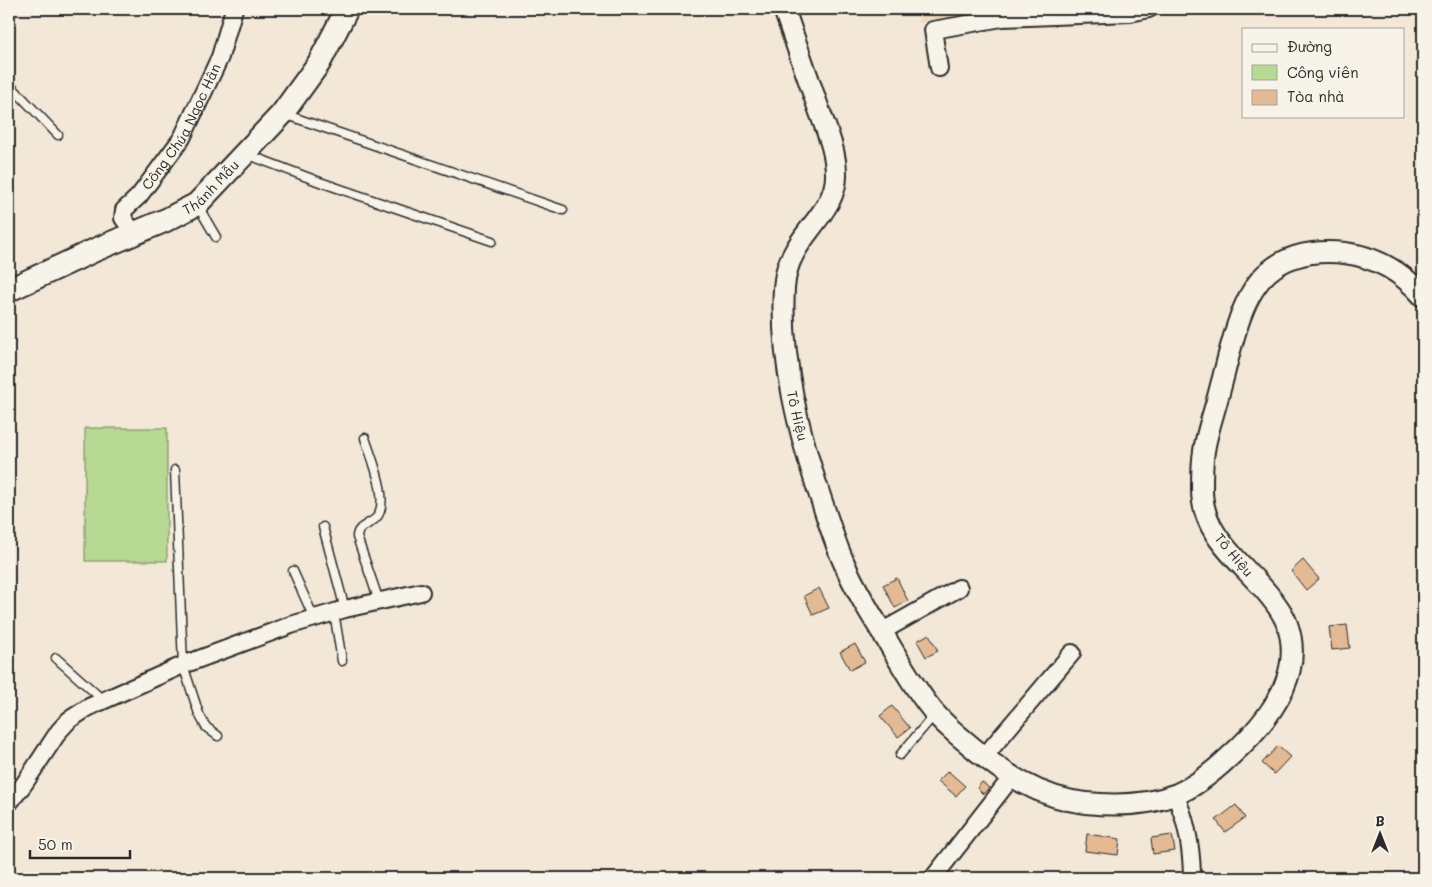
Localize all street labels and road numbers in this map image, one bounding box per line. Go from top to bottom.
street label: Công Chúa Ngọc Hân [137,60,225,193]
street label: Thánh Mẫu [179,155,243,219]
street label: Tô Hiệu [783,389,813,443]
street label: Tô Hiệu [1211,529,1258,580]

